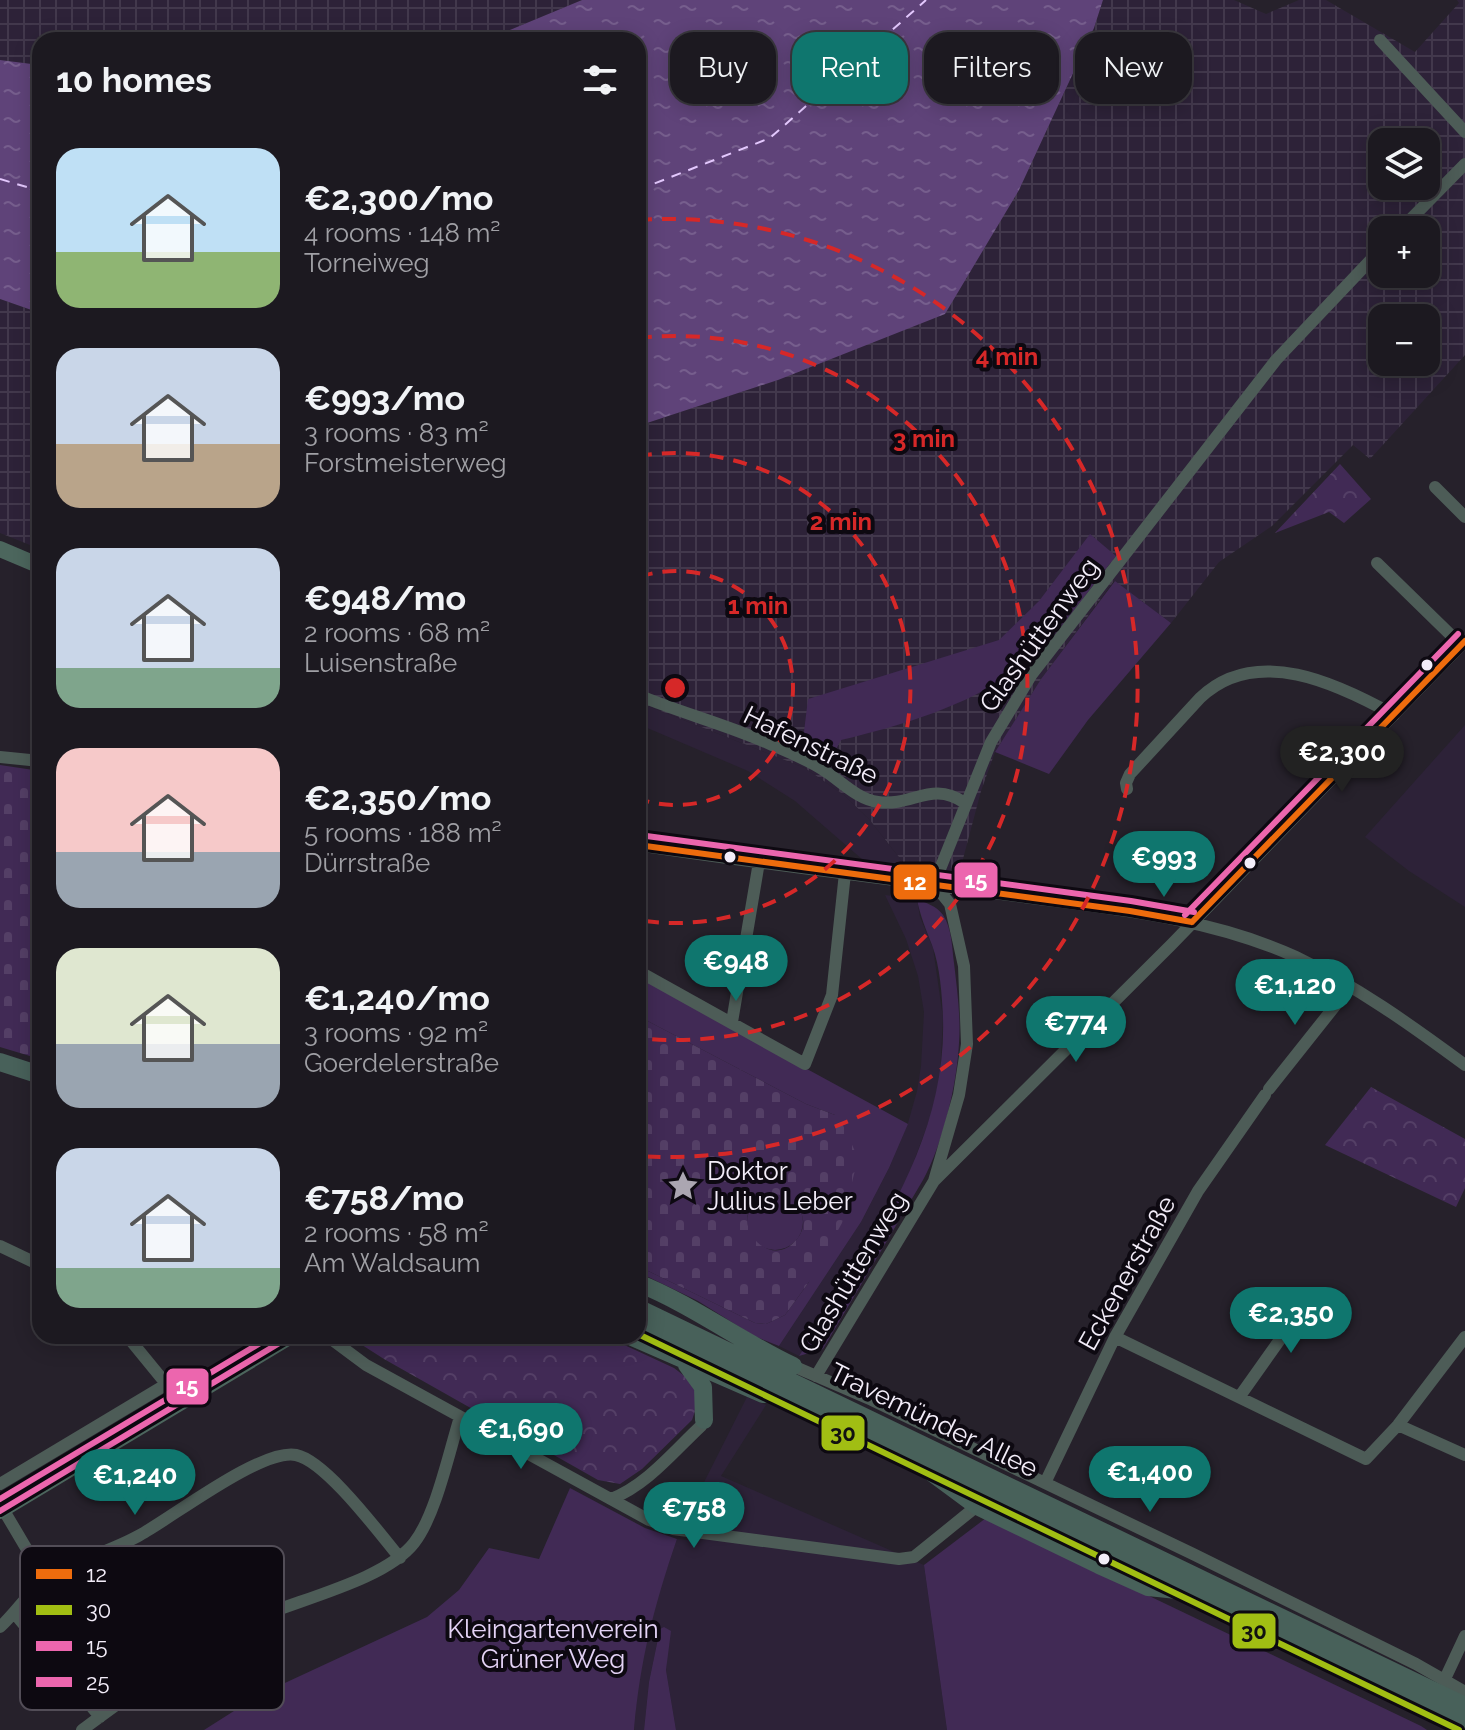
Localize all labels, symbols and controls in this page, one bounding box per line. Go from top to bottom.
chip: Buy [670,32,776,104]
chip: Rent [792,32,908,104]
chip: Filters [924,32,1059,104]
chip: New [1075,32,1192,104]
icon: filters [578,58,622,102]
text: 10 homes [56,60,212,100]
map controls [1368,128,1440,376]
button: layers [1368,128,1440,200]
text: €2,300/mo [304,178,493,218]
icon: home [120,180,216,276]
button: + [1368,216,1440,288]
text: 4 rooms · 148 m² [304,218,500,248]
text: Torneiweg [304,248,430,278]
button: − [1368,304,1440,376]
text: 4 min [976,342,1038,371]
text: €993/mo [304,378,465,418]
icon: home [120,380,216,476]
text: 3 rooms · 83 m² [304,418,489,448]
text: 3 min [893,424,955,453]
text: Forstmeisterweg [304,448,507,478]
text: 2 min [810,507,872,536]
street label: Glashüttenweg [973,552,1105,718]
text: €948/mo [304,578,466,618]
icon: home [120,580,216,676]
text: 1 min [728,591,788,620]
text: 2 rooms · 68 m² [304,618,490,648]
text: Luisenstraße [304,648,457,678]
unlabelled marker [1419,657,1435,673]
centre of rings [661,674,689,702]
street label: Hafenstraße [739,700,883,790]
pin: €2,300 [1277,726,1407,794]
text: €2,300 [1298,737,1386,767]
text: €2,350/mo [304,778,491,818]
icon: home [120,780,216,876]
text: 5 rooms · 188 m² [304,818,502,848]
pin: €993 [1117,831,1211,899]
text: €993 [1131,842,1197,872]
text: Dürrstraße [304,848,430,878]
unlabelled marker [722,849,738,865]
unlabelled marker [1242,855,1258,871]
line badge: 15 [953,861,999,899]
line badge: 12 [892,863,938,901]
text: 15 [964,867,988,893]
text: 12 [903,869,927,895]
pin: €948 [689,935,783,1003]
text: €948 [703,946,769,976]
pin: €1,120 [1230,959,1360,1027]
text: €1,120 [1253,970,1337,1000]
text: €1,240/mo [304,978,490,1018]
icon: home [120,980,216,1076]
pin: €774 [1029,996,1123,1064]
text: €774 [1044,1007,1108,1037]
text: 3 rooms · 92 m² [304,1018,488,1048]
text: Goerdelerstraße [304,1048,499,1078]
place label: Doktor Julius Leber [707,1156,853,1216]
place icon: Doktor Julius Leber [666,1169,700,1203]
text: €758/mo [304,1178,464,1218]
icon: home [120,1180,216,1276]
street label: Glashüttenweg [793,1186,913,1358]
street label: Eckenerstraße [1072,1191,1182,1355]
text: 2 rooms · 58 m² [304,1218,489,1248]
text: Am Waldsaum [304,1248,481,1278]
pin: €2,350 [1226,1287,1356,1355]
text: €2,350 [1248,1298,1334,1328]
street label: Travemünder Allee [825,1357,1043,1483]
line badge: 15 [165,1367,210,1406]
text: 15 [175,1373,199,1399]
pin: €1,690 [456,1403,586,1471]
text: €1,690 [478,1414,564,1444]
line badge: 30 [820,1414,866,1452]
text: 30 [830,1420,856,1446]
pin: €1,400 [1085,1446,1215,1514]
pin: €1,240 [70,1449,200,1517]
text: €1,400 [1107,1457,1193,1487]
text: €1,240 [92,1460,178,1490]
pin: €758 [647,1482,741,1550]
text: €758 [661,1493,727,1523]
legend [20,1546,284,1710]
unlabelled marker [1096,1551,1112,1567]
text: 12 [86,1561,107,1587]
text: 30 [86,1597,111,1623]
line badge: 30 [1231,1612,1277,1650]
park label: Kleingartenverein Grüner Weg [447,1614,659,1674]
text: 30 [1241,1618,1267,1644]
text: 15 [86,1633,107,1659]
text: 25 [86,1669,109,1695]

